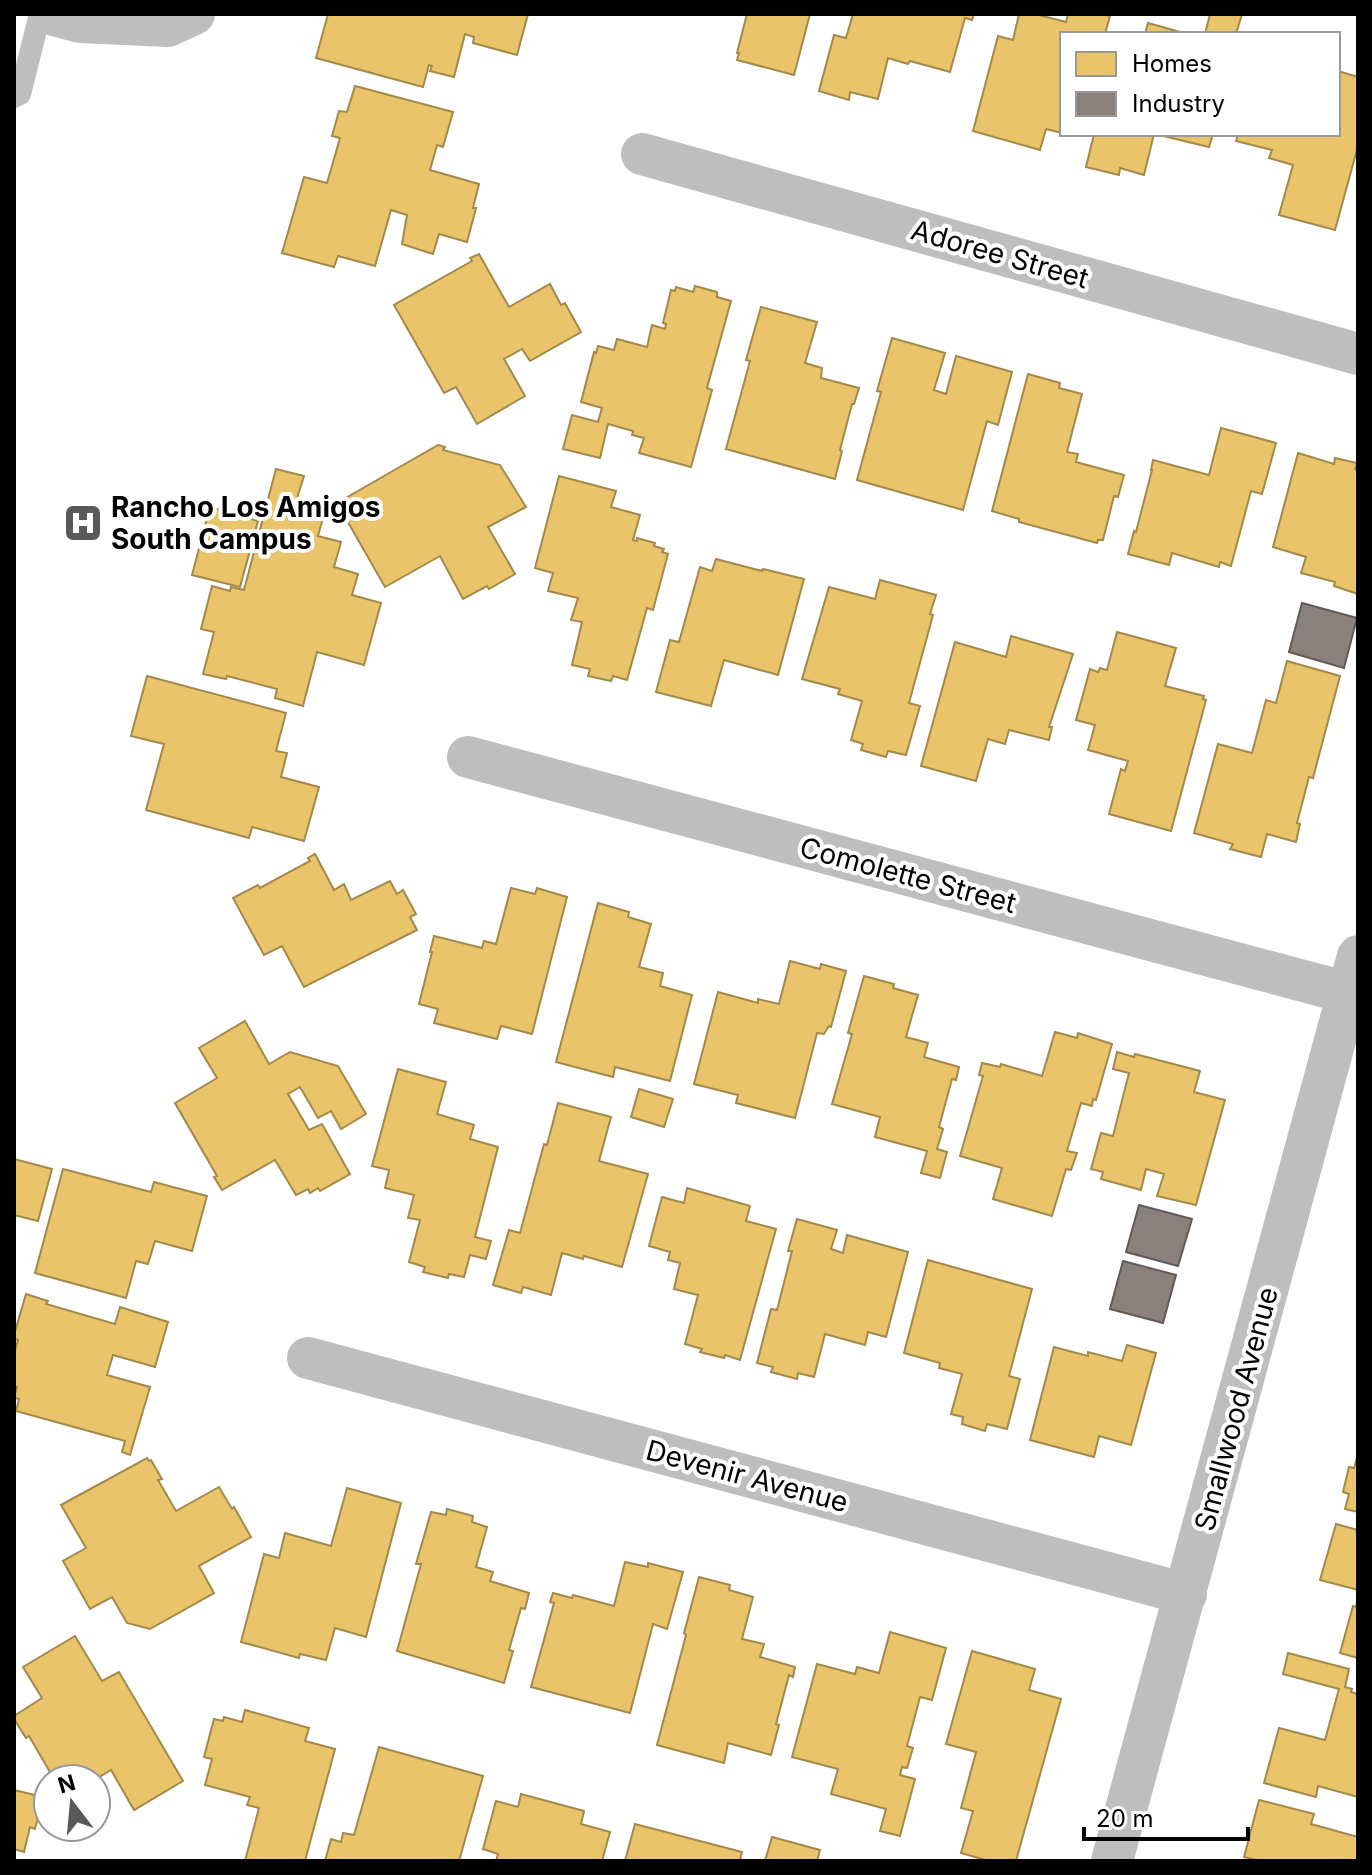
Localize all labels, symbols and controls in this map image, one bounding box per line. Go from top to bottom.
legend [1060,32,1340,136]
text: Homes [1132,49,1212,78]
text: Industry [1132,89,1225,118]
street label: Adoree Street [907,212,1093,296]
place label: Rancho Los Amigos South Campus [111,490,381,556]
hospital icon: Rancho Los Amigos South Campus [62,502,104,544]
street label: Comolette Street [796,830,1020,920]
street label: Smallwood Avenue [1187,1283,1285,1535]
street label: Devenir Avenue [642,1433,852,1519]
north arrow [32,1763,112,1843]
text: N [55,1769,78,1799]
scale bar [1084,1791,1248,1841]
text: 20 m [1096,1804,1154,1833]

